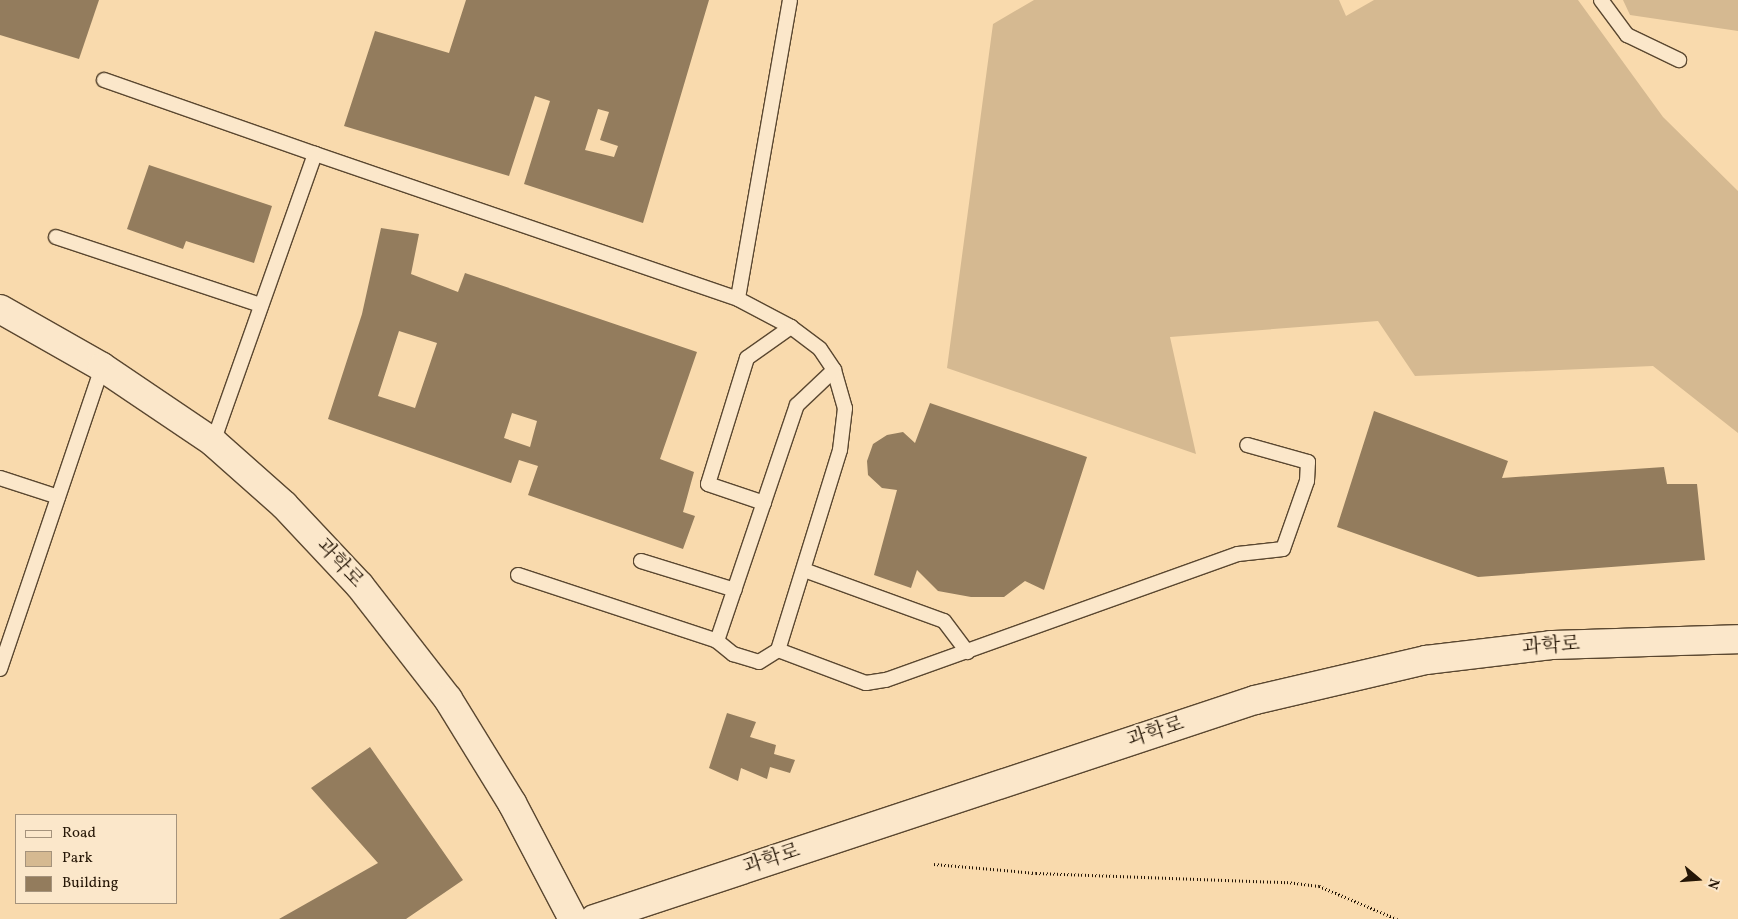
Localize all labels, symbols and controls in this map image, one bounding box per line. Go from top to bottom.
street label: 과학로 [310,535,368,593]
street label: 과학로 [1521,633,1581,661]
street label: 과학로 [1125,713,1187,753]
legend [15,814,178,904]
text: Road [62,823,96,844]
street label: 과학로 [741,840,803,880]
text: Park [62,848,93,869]
north arrow [1673,854,1723,904]
text: Building [62,873,118,894]
text: N [1702,876,1723,892]

